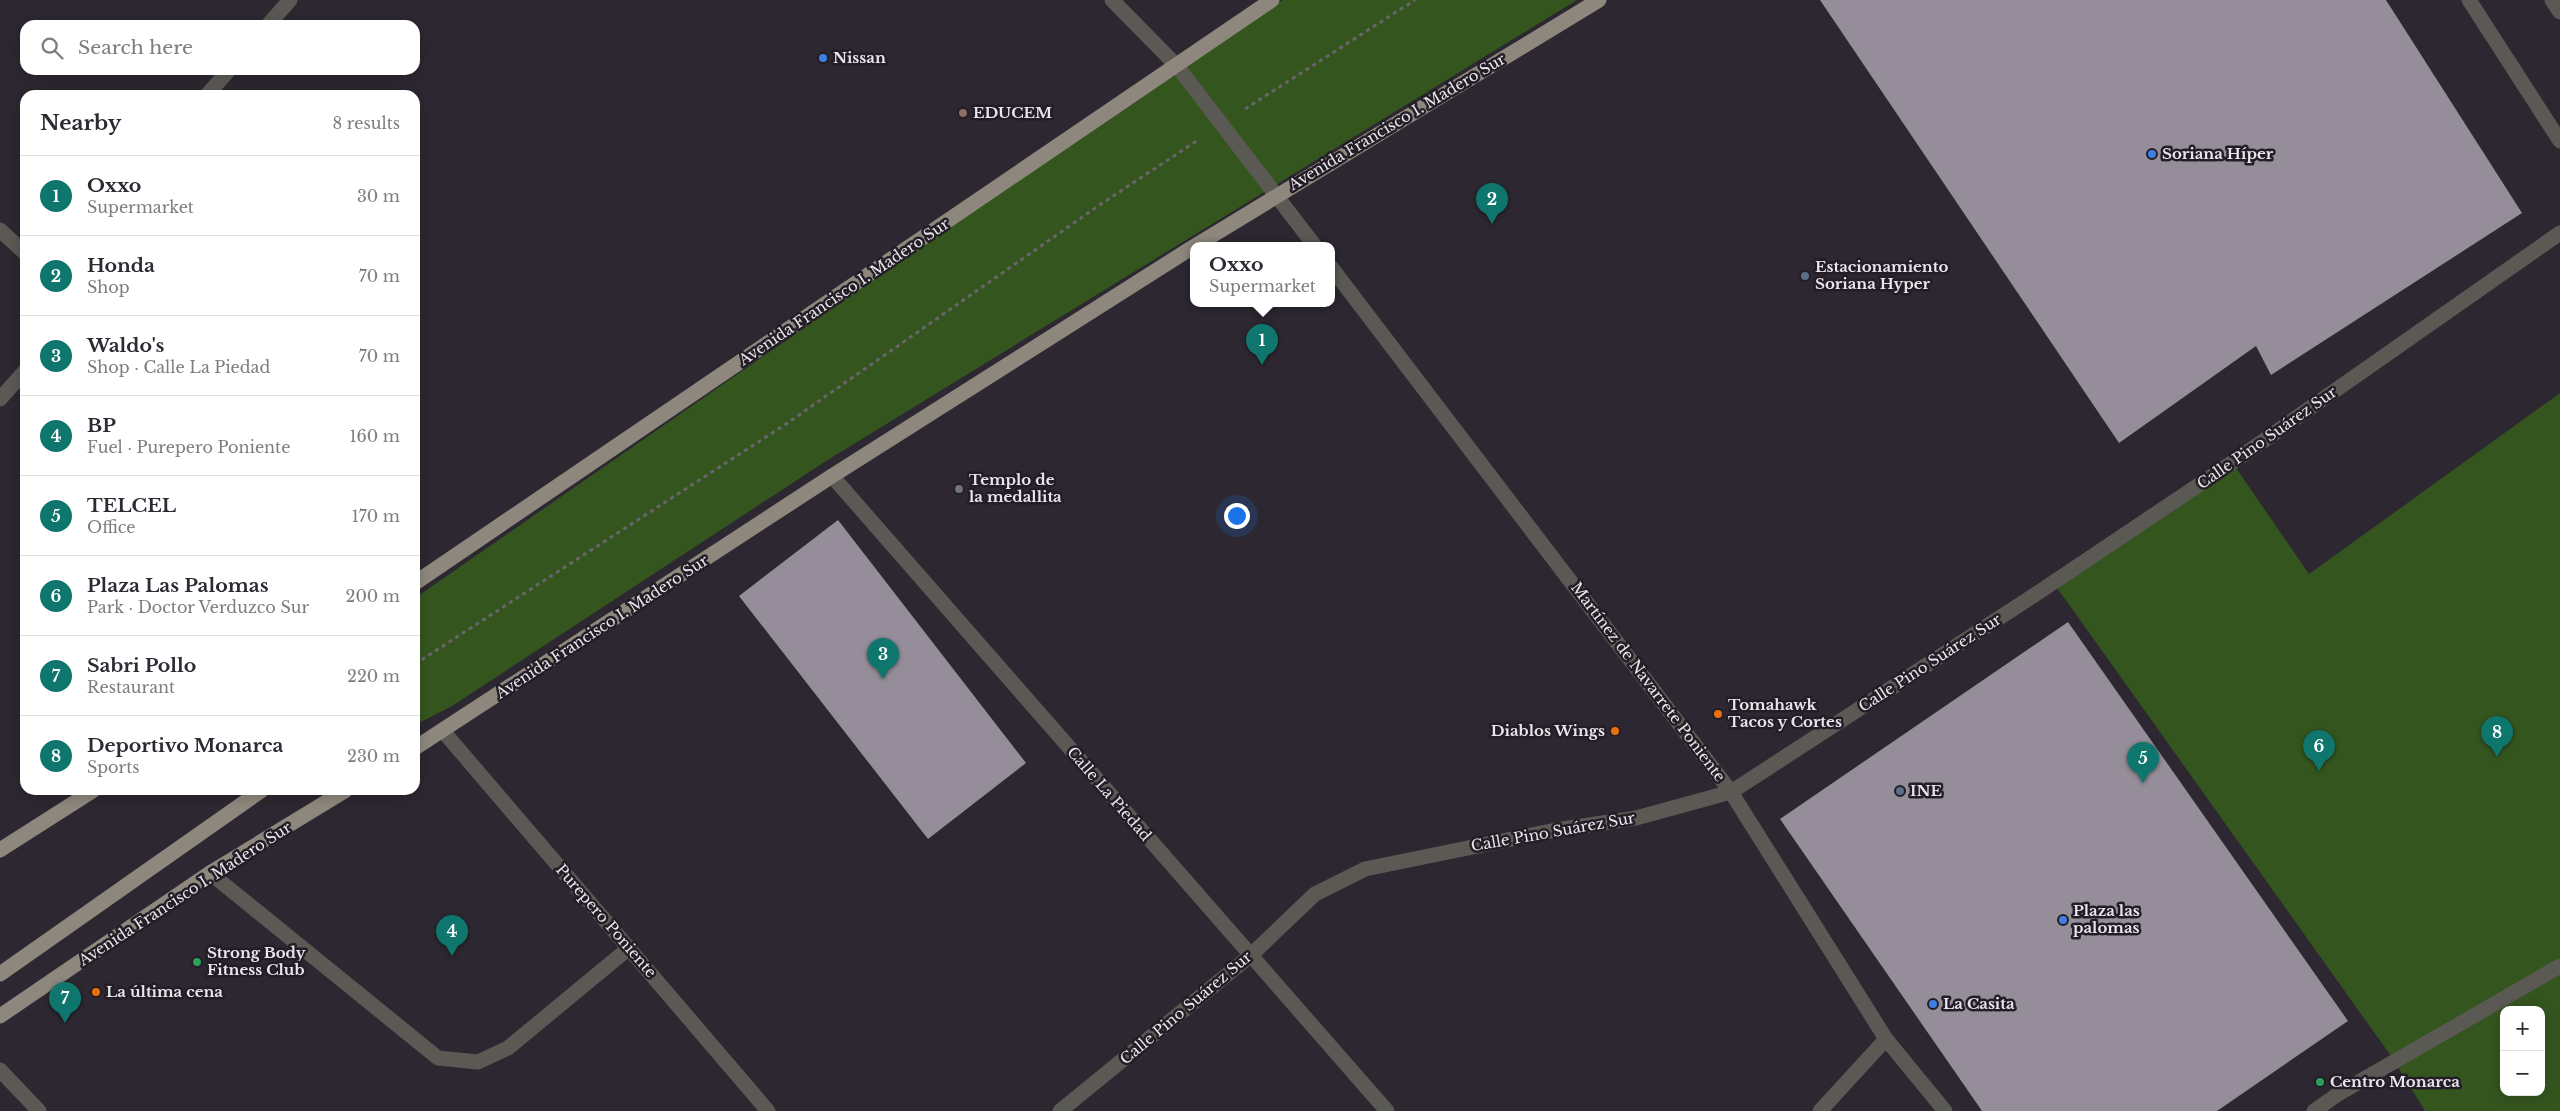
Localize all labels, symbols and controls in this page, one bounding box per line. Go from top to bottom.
search box [20,20,420,75]
icon: search [38,34,66,62]
text: Search here [78,36,193,59]
place label: Nissan [833,48,886,67]
street label: Avenida Francisco I. Madero Sur [1284,49,1509,195]
marker: Nissan [817,52,829,64]
place label: EDUCEM [973,103,1052,122]
marker: EDUCEM [957,107,969,119]
text: Nearby [40,110,121,136]
text: 8 results [333,113,400,133]
place label: Soriana Híper [2162,144,2274,163]
marker: Soriana Híper [2146,148,2158,160]
text: Oxxo [87,174,141,197]
pin: 2 [1476,183,1508,224]
text: 1 [53,186,59,206]
text: 30 m [357,186,400,206]
text: Supermarket [87,197,194,217]
street label: Avenida Francisco I. Madero Sur [734,213,953,370]
popup [1190,242,1335,307]
text: Oxxo [1209,253,1263,276]
text: Honda [87,254,155,277]
place label: Estacionamiento Soriana Hyper [1815,257,1948,293]
text: 2 [51,266,61,286]
text: 70 m [359,266,400,286]
marker: Estacionamiento Soriana Hyper [1799,270,1811,282]
text: Supermarket [1209,276,1316,296]
text: Shop [87,277,130,297]
pin: 1 [1246,324,1278,365]
text: Waldo's [87,334,164,357]
text: 3 [51,346,61,366]
text: 70 m [359,346,400,366]
text: Shop · Calle La Piedad [87,357,270,377]
street label: Calle Pino Suárez Sur [2193,382,2341,493]
text: BP [87,414,116,437]
text: 4 [51,426,61,446]
text: 160 m [349,426,400,446]
text: Fuel · Purepero Poniente [87,437,290,457]
place label: Templo de la medallita [969,470,1062,506]
marker: Templo de la medallita [953,483,965,495]
text: TELCEL [87,494,176,517]
your location [1224,503,1250,529]
text: 5 [51,506,61,526]
text: 170 m [352,506,400,526]
text: Office [87,517,135,537]
street label: Avenida Francisco I. Madero Sur [491,550,712,703]
text: Plaza Las Palomas [87,574,269,597]
street label: Martínez de Navarrete Poniente [1567,578,1730,785]
text: 6 [51,586,61,606]
text: 200 m [346,586,400,606]
text: Park · Doctor Verduzco Sur [87,597,309,617]
street label: Calle Pino Suárez Sur [1855,609,2005,716]
pin: 3 [867,638,899,679]
text: Sabri Pollo [87,654,196,677]
text: 7 [52,666,60,686]
text: 220 m [347,666,400,686]
text: Restaurant [87,677,175,697]
place label: Tomahawk Tacos y Cortes [1728,695,1842,731]
marker: Tomahawk Tacos y Cortes [1712,708,1724,720]
pin: 8 [2481,716,2513,757]
place label: Diablos Wings [1491,721,1605,740]
marker: Diablos Wings [1609,725,1621,737]
pin: 6 [2303,730,2335,771]
text: Deportivo Monarca [87,734,283,757]
pin: 5 [2127,742,2159,783]
street label: Calle La Piedad [1063,743,1156,845]
text: 8 [51,746,61,766]
text: 230 m [347,746,400,766]
text: Sports [87,757,140,777]
place label: INE [1910,781,1942,800]
marker: INE [1894,785,1906,797]
street label: Calle Pino Suárez Sur [1470,808,1637,855]
street label: Avenida Francisco I. Madero Sur [74,817,295,970]
street label: Purepero Poniente [552,860,661,981]
place label: Plaza las palomas [2073,901,2140,937]
marker: Plaza las palomas [2057,914,2069,926]
pin: 4 [436,915,468,956]
place label: Strong Body Fitness Club [207,943,306,979]
street label: Calle Pino Suárez Sur [1116,946,1256,1068]
marker: Strong Body Fitness Club [191,956,203,968]
pin: 7 [49,982,81,1023]
place label: La última cena [106,982,223,1001]
marker: La última cena [90,986,102,998]
place label: La Casita [1943,994,2015,1013]
marker: La Casita [1927,998,1939,1010]
map controls [2500,1006,2545,1096]
button: + [2500,1006,2545,1051]
button: − [2500,1051,2545,1096]
place label: Centro Monarca [2330,1072,2460,1091]
marker: Centro Monarca [2314,1076,2326,1088]

